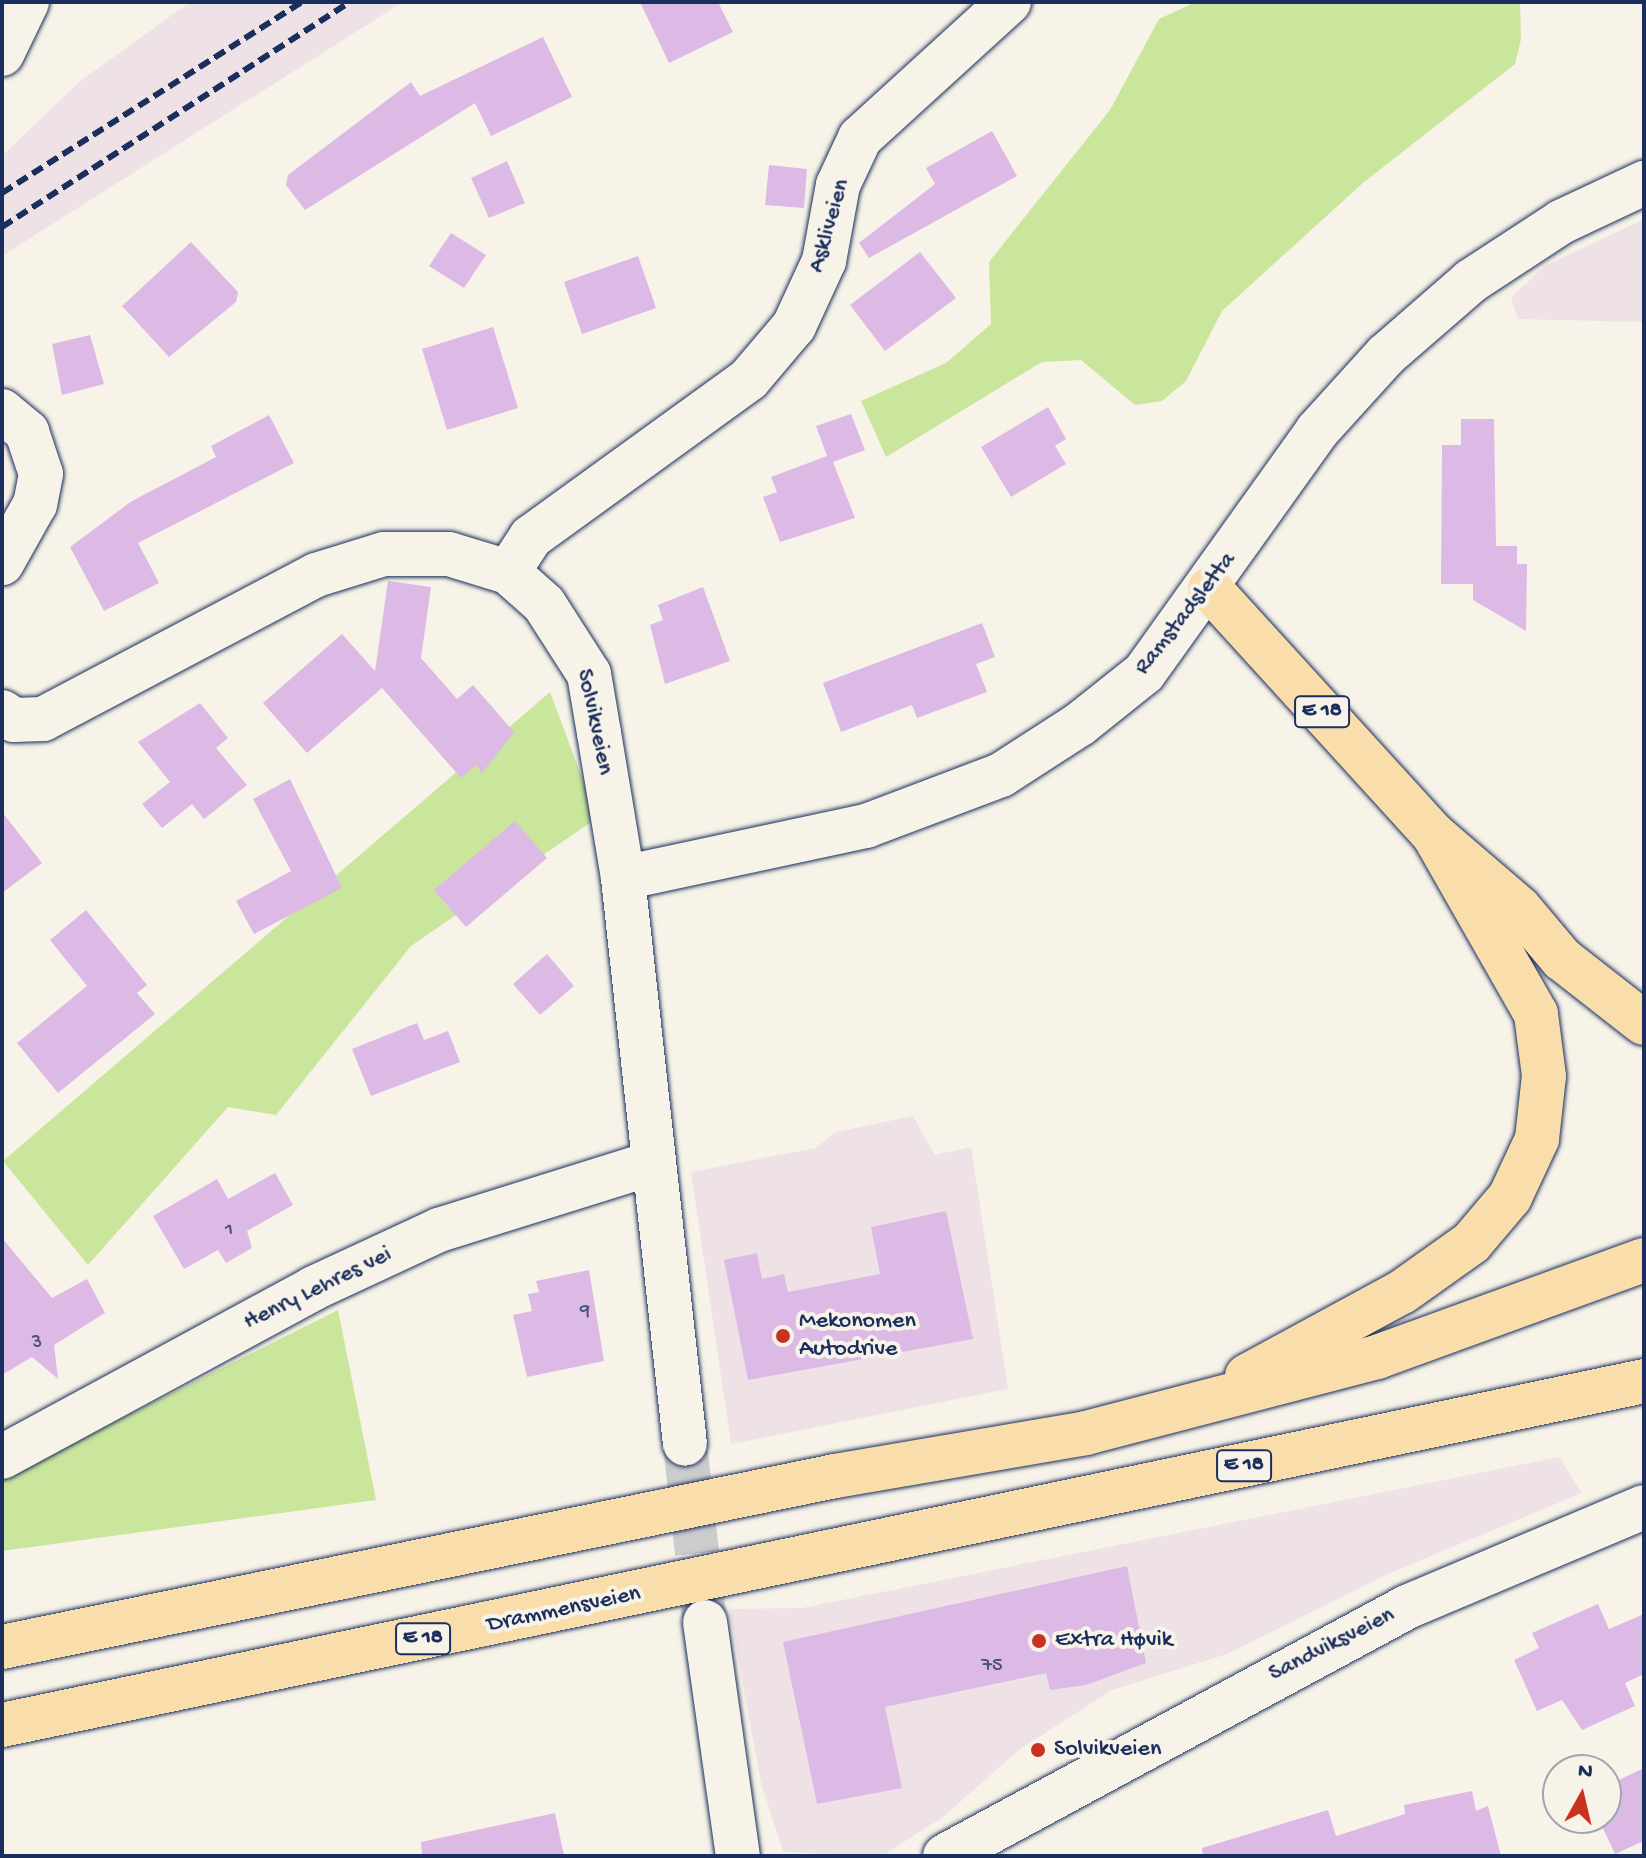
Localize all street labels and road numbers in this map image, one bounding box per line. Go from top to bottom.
street label: Askliveien [803,176,857,276]
street label: Ramstadsletta [1129,547,1243,681]
street label: Solvikveien [569,667,619,777]
road number: E 18 [1294,694,1350,730]
street label: Henry Lehres vei [239,1241,397,1337]
road number: E 18 [1216,1448,1272,1484]
street label: Drammensveien [485,1580,643,1640]
street label: Sandviksveien [1264,1601,1400,1689]
road number: E 18 [395,1621,451,1657]

